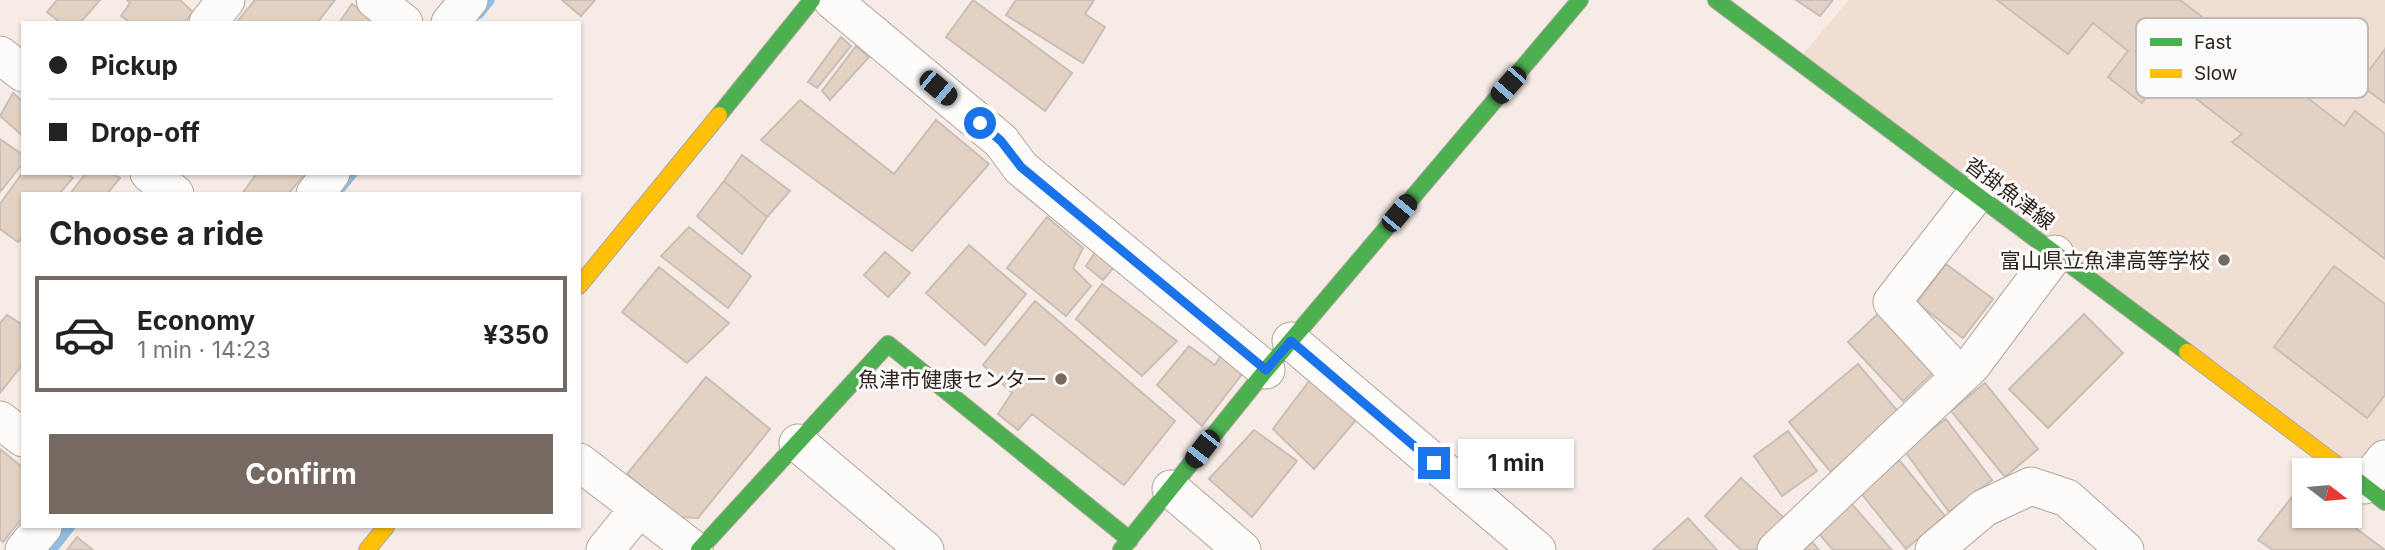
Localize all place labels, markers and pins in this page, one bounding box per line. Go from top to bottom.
place label: 富山県立魚津高等学校 [2000,248,2210,273]
marker: 富山県立魚津高等学校 [2216,252,2232,268]
place label: 魚津市健康センター [858,367,1047,392]
marker: 魚津市健康センター [1053,371,1069,387]

